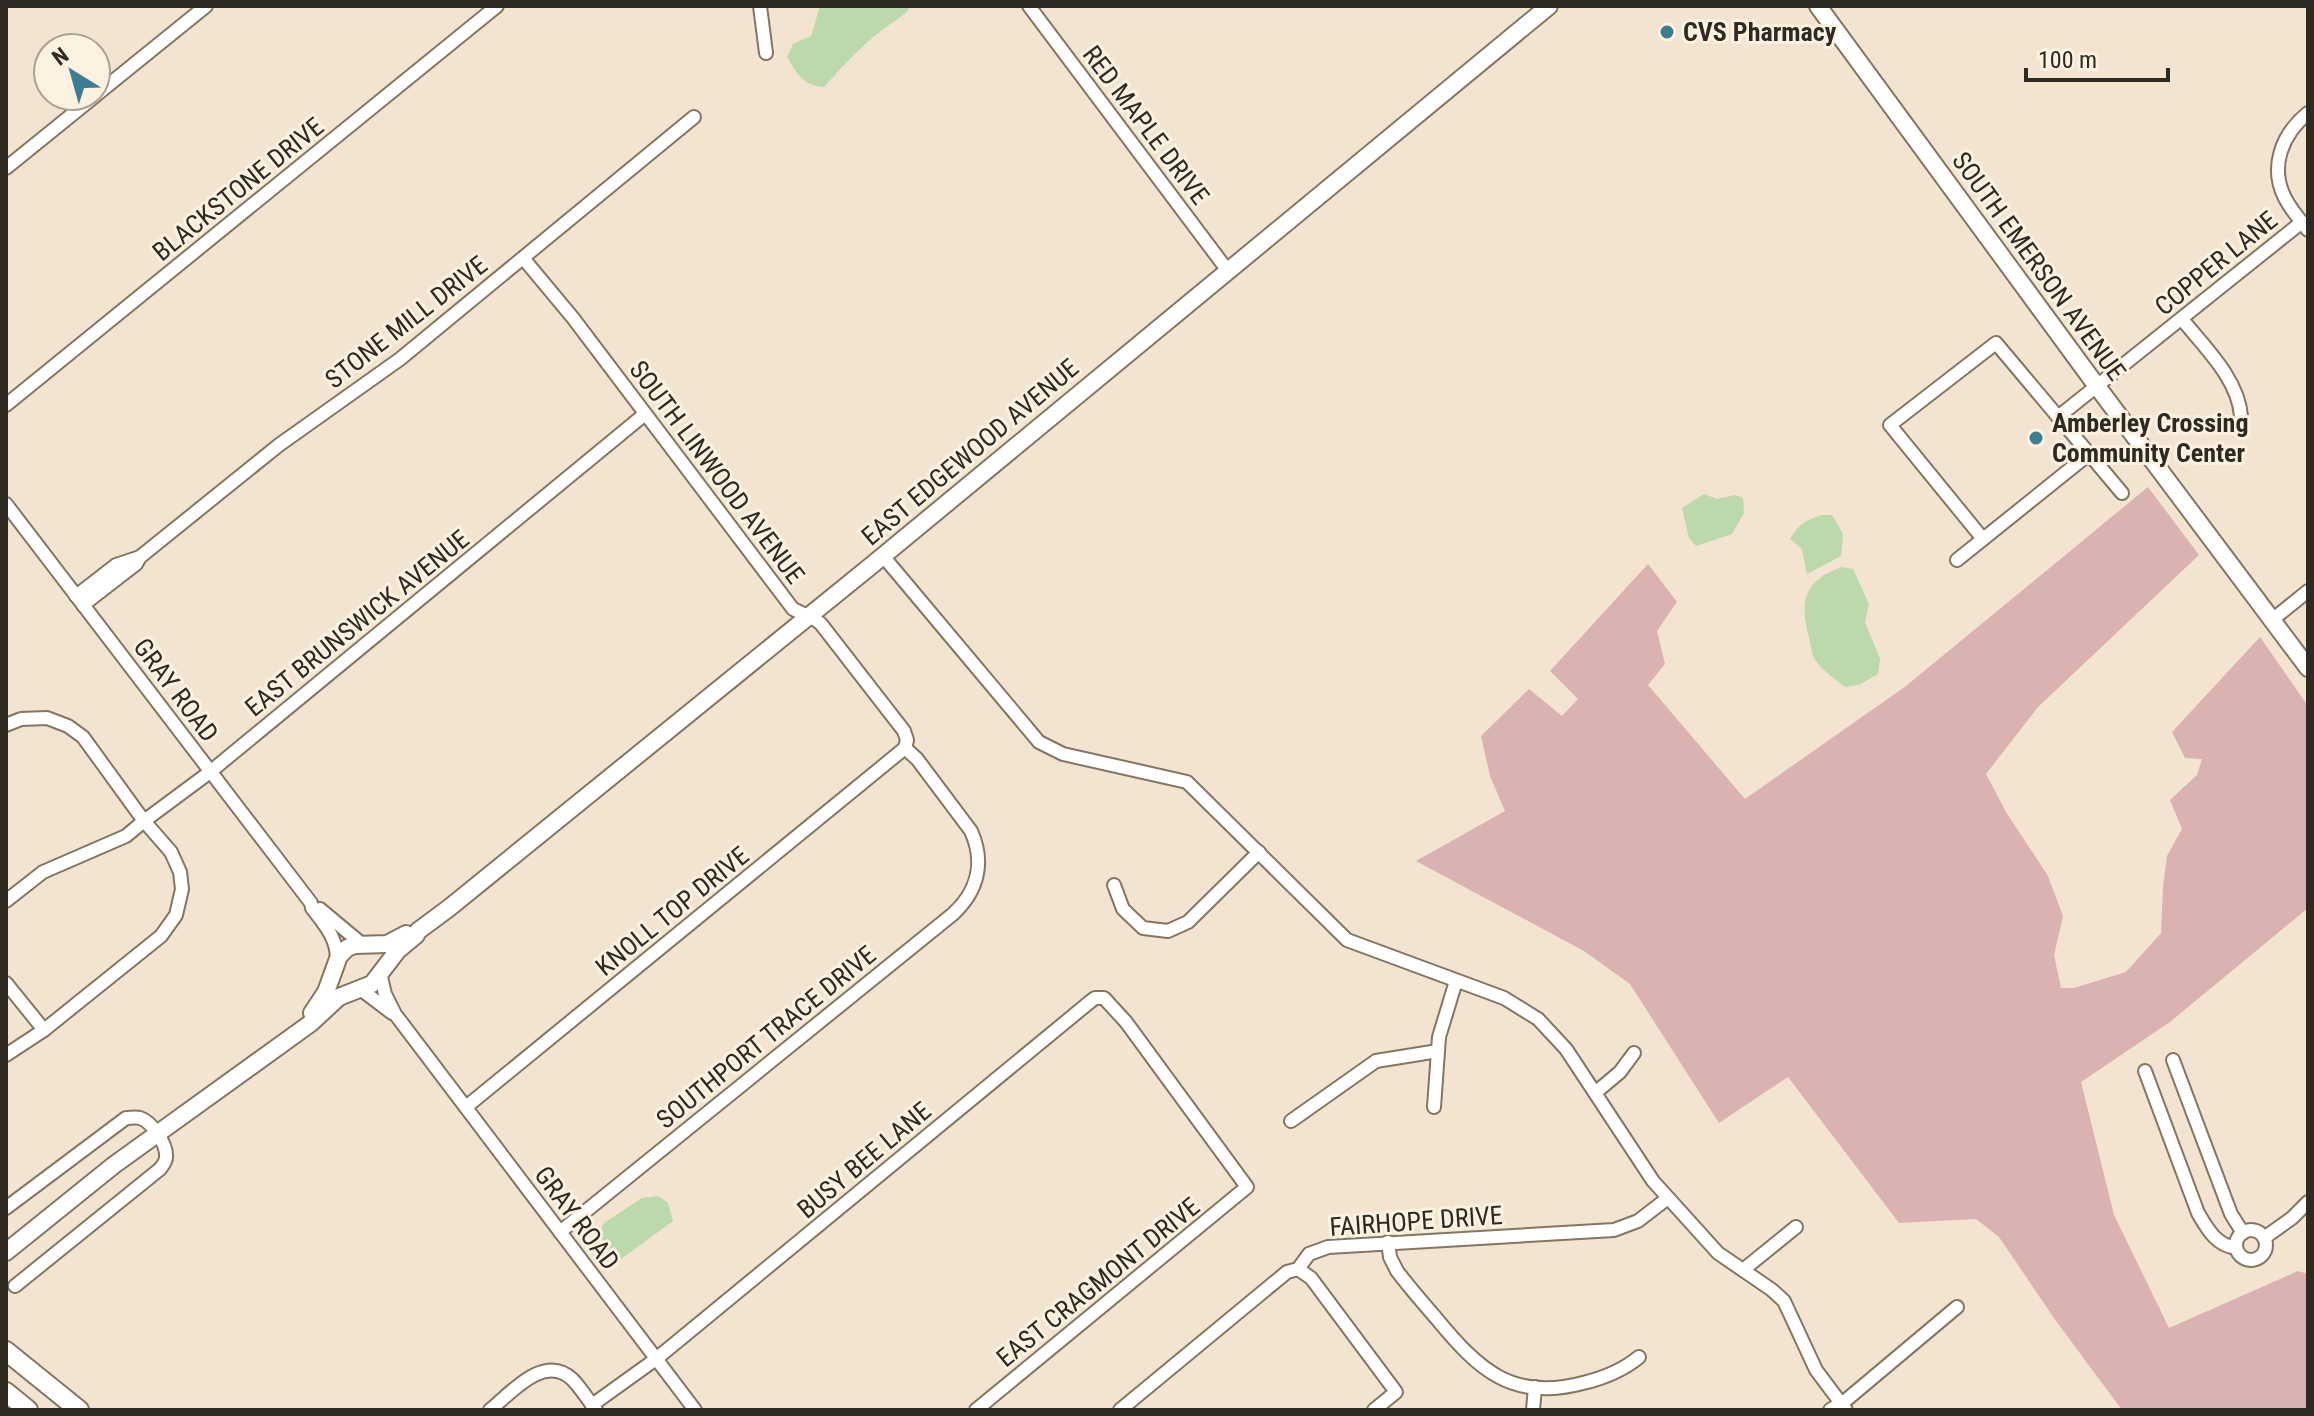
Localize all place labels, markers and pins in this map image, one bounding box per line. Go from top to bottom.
place label: CVS Pharmacy [1683,17,1837,47]
marker: CVS Pharmacy [1658,23,1676,41]
place label: Amberley Crossing Community Center [2052,408,2249,468]
marker: Amberley Crossing Community Center [2027,429,2045,447]

